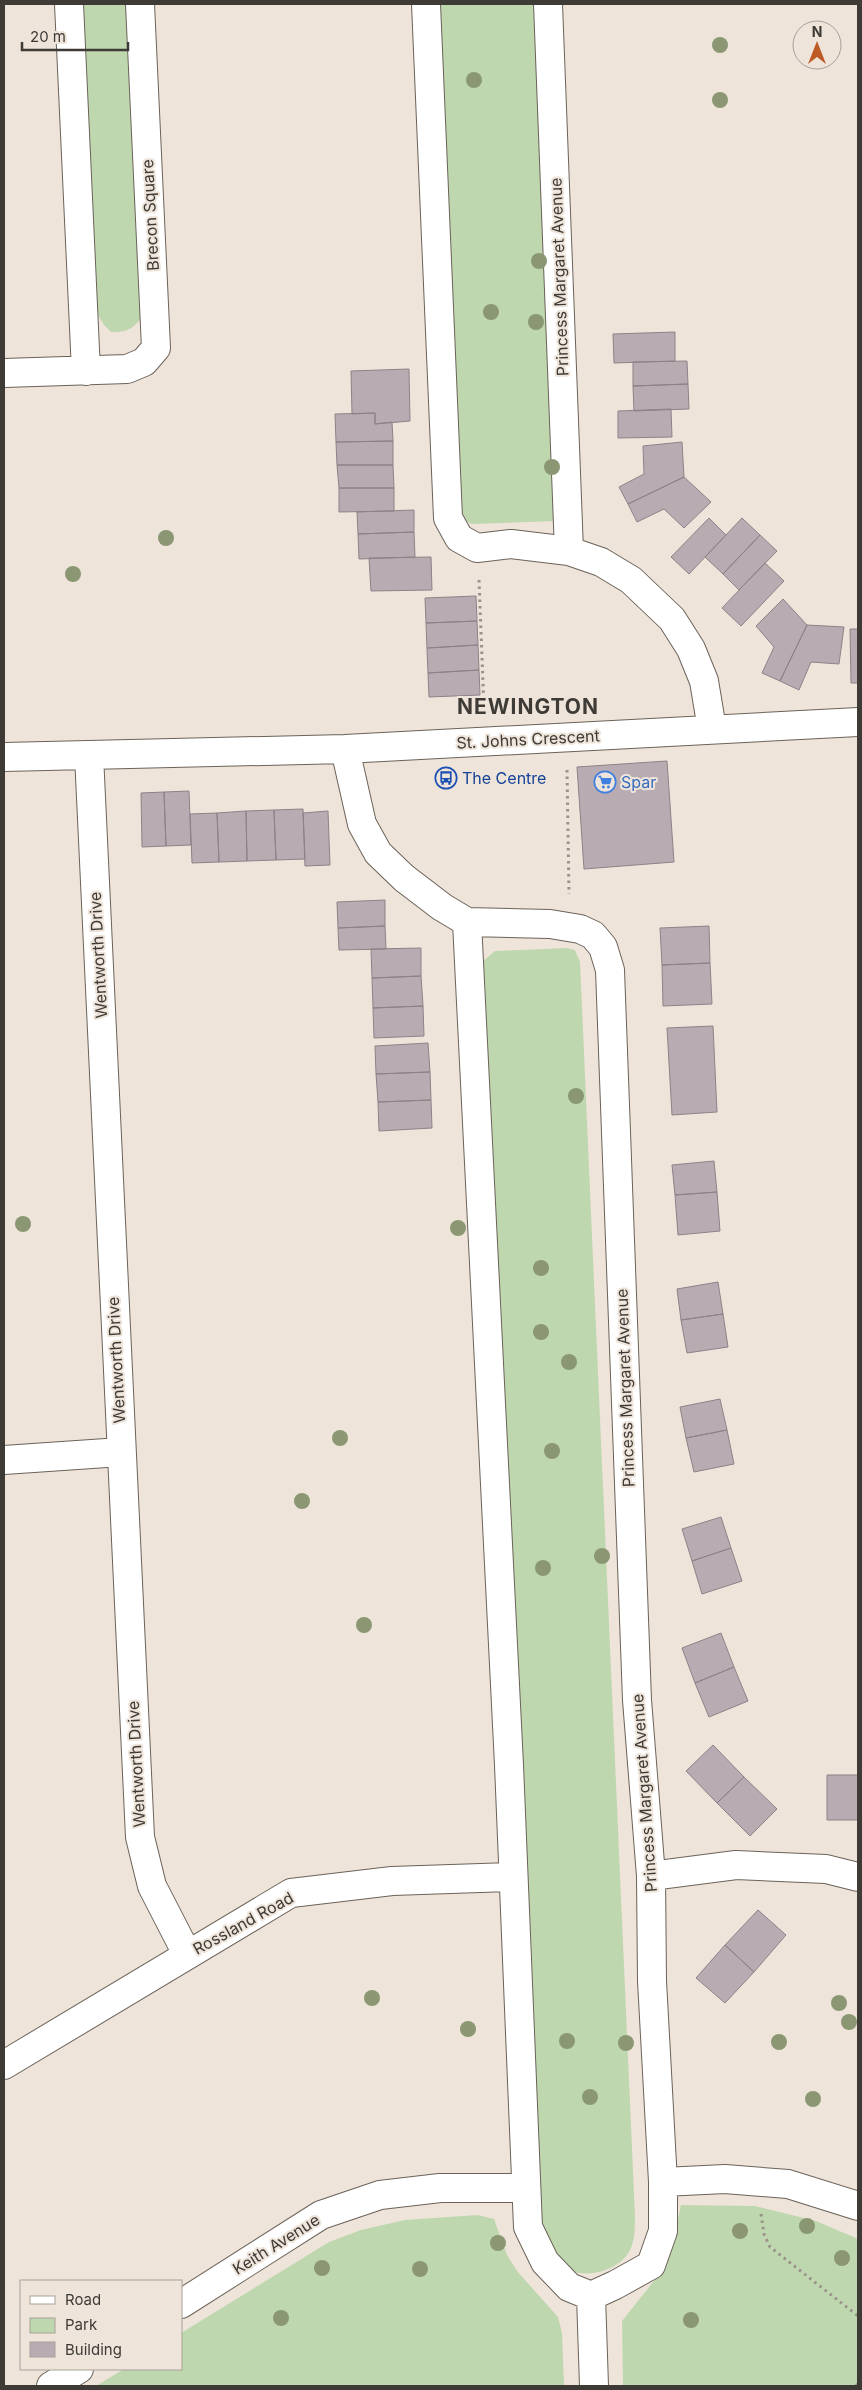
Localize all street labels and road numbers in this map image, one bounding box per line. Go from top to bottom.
street label: Brecon Square [137,159,163,271]
street label: Princess Margaret Avenue [546,177,572,377]
street label: St. Johns Crescent [456,725,600,753]
street label: Wentworth Drive [85,891,111,1019]
street label: Princess Margaret Avenue [612,1288,638,1488]
street label: Wentworth Drive [103,1296,129,1424]
street label: Princess Margaret Avenue [627,1693,661,1893]
street label: Wentworth Drive [123,1700,149,1828]
street label: Rossland Road [189,1887,297,1959]
street label: Keith Avenue [229,2209,323,2279]

